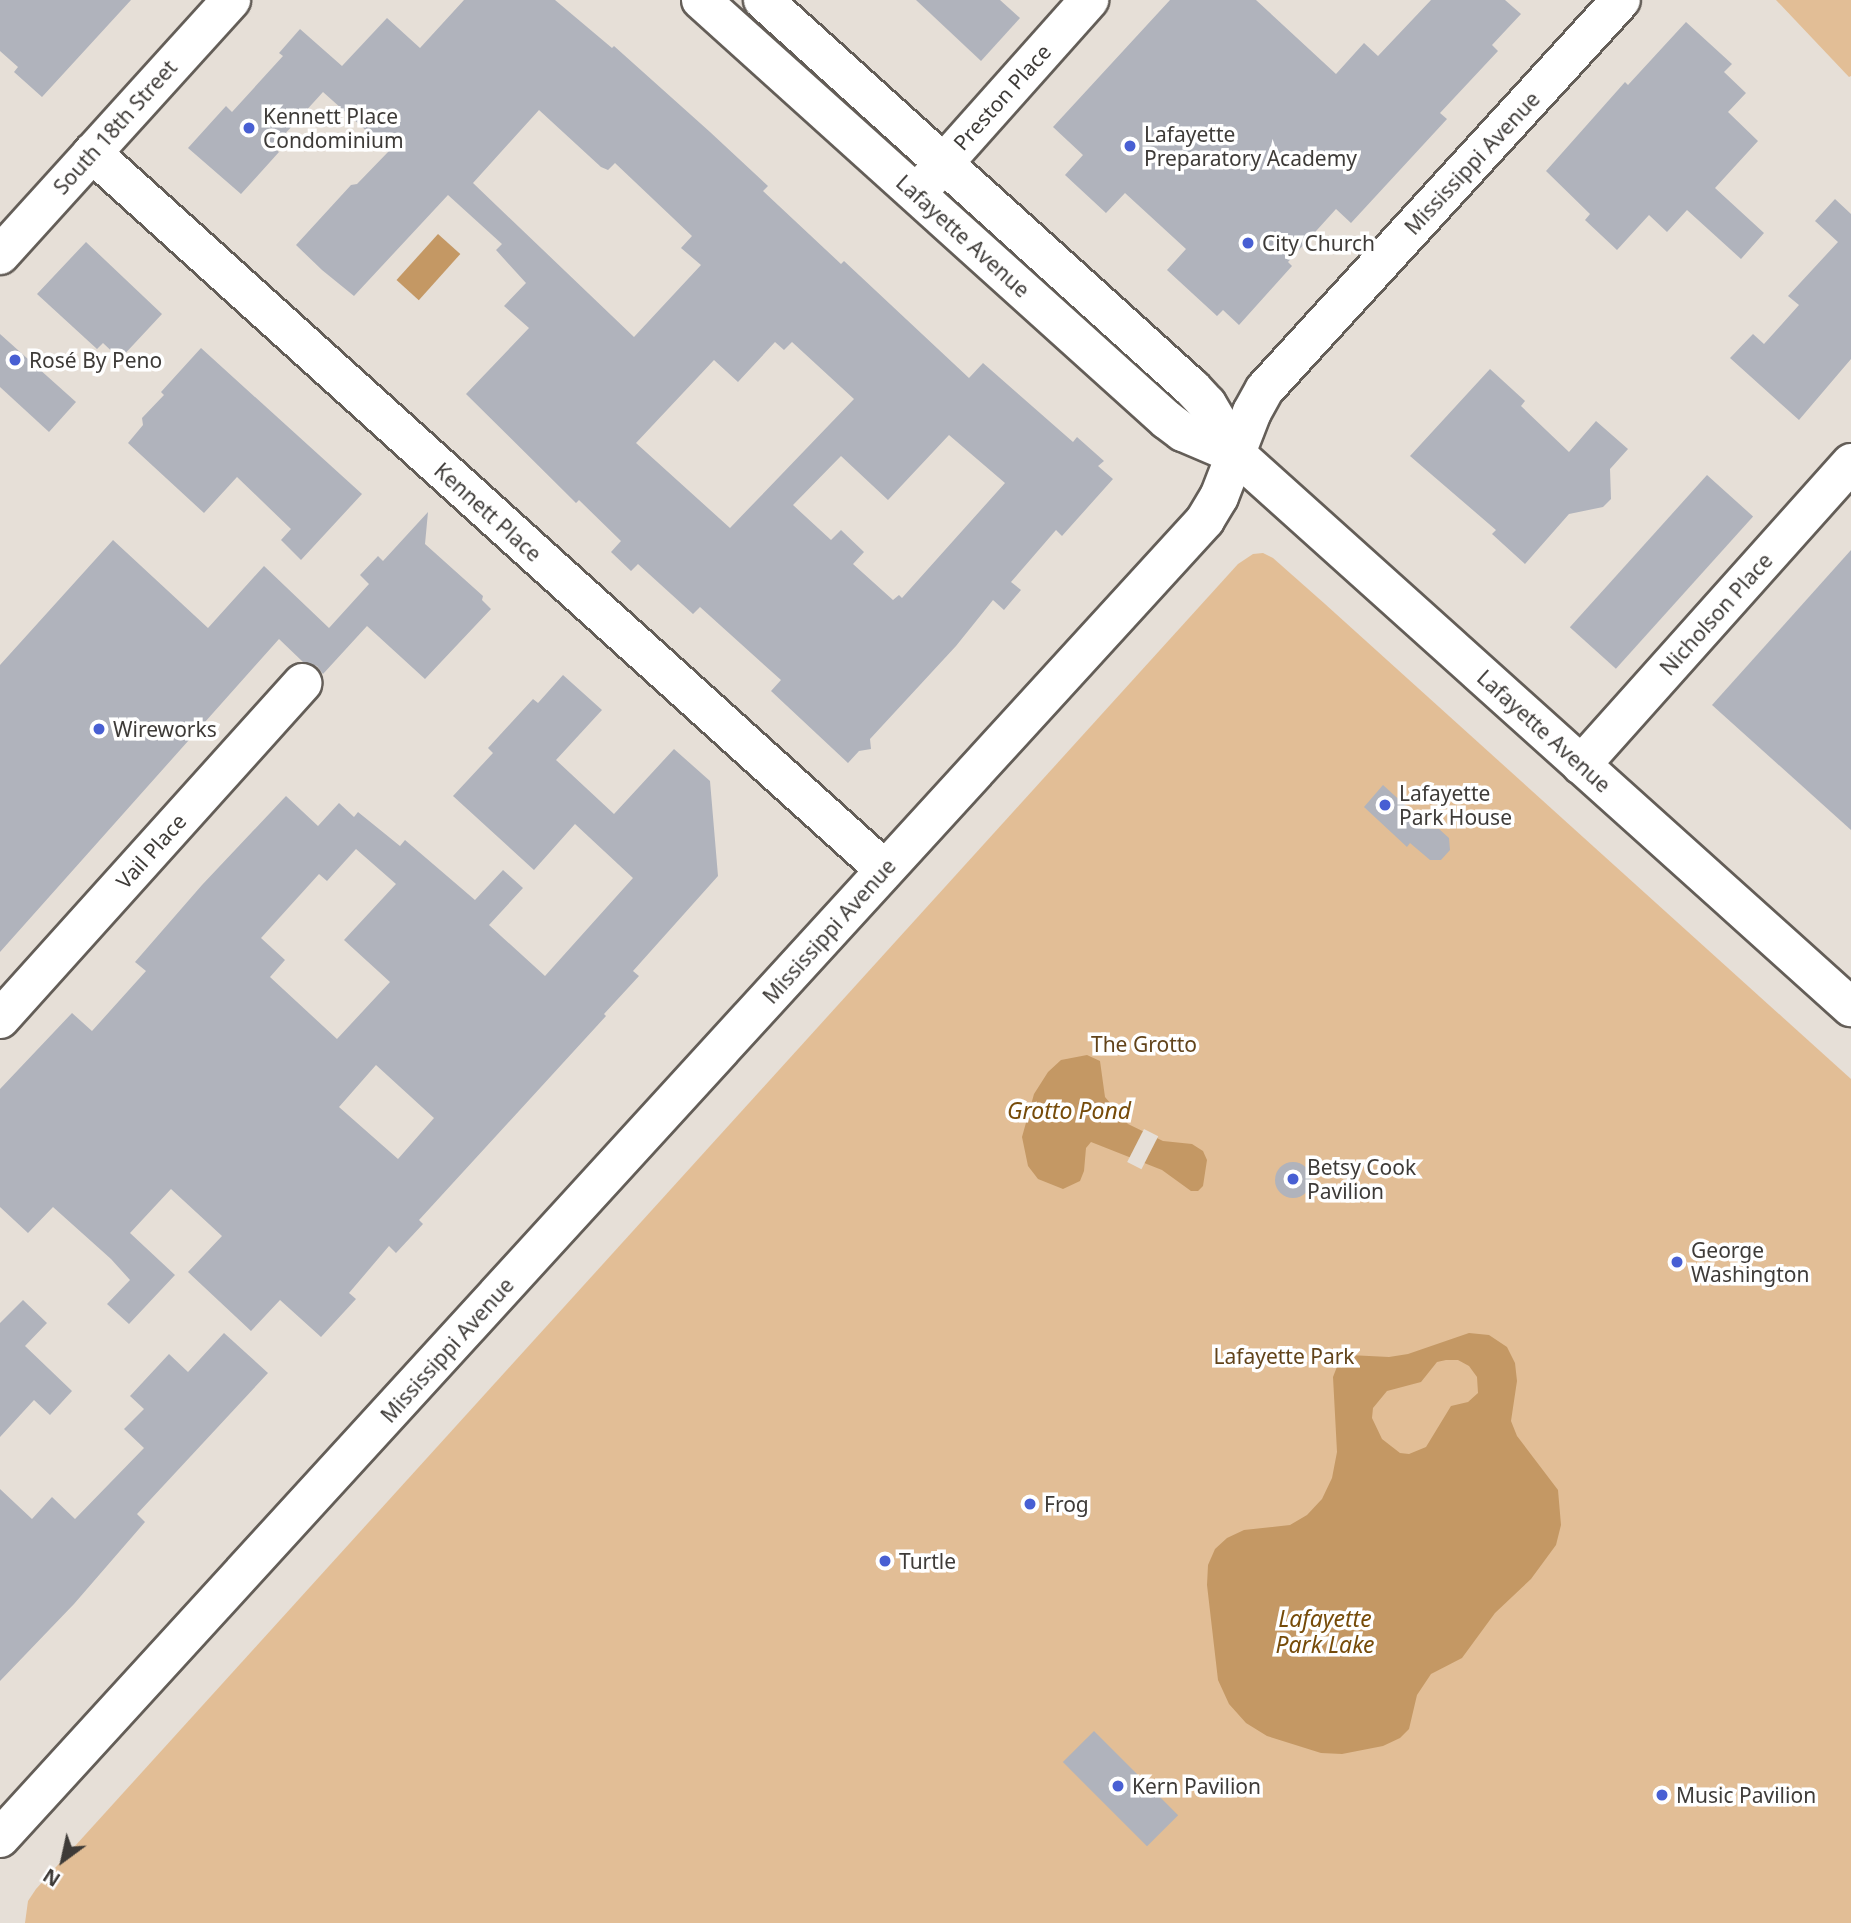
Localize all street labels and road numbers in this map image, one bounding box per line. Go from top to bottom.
street label: Preston Place [948,39,1056,155]
street label: South 18th Street [48,55,182,199]
street label: Mississippi Avenue [1399,86,1545,240]
street label: Lafayette Avenue [891,170,1035,302]
street label: Kennett Place [429,457,547,567]
street label: Nicholson Place [1655,548,1777,680]
street label: Lafayette Avenue [1472,665,1616,797]
street label: Vail Place [111,808,191,894]
street label: Mississippi Avenue [757,853,901,1009]
street label: Mississippi Avenue [375,1272,519,1428]

